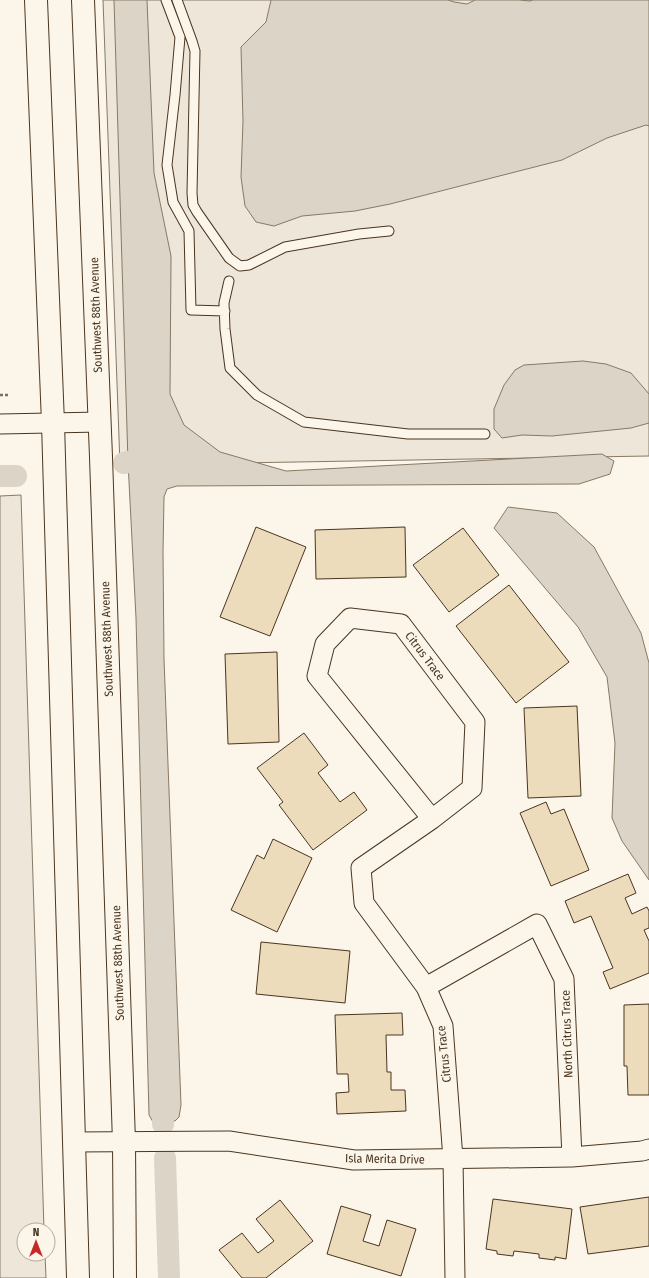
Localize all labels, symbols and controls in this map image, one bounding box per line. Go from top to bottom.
street label: Southwest 88th Avenue [87,257,105,373]
street label: Southwest 88th Avenue [98,581,116,697]
street label: Citrus Trace [402,629,448,683]
street label: Southwest 88th Avenue [109,905,127,1021]
street label: North Citrus Trace [558,990,576,1078]
street label: Citrus Trace [434,1025,454,1083]
street label: Isla Merita Drive [345,1151,425,1167]
north arrow [16,1222,56,1262]
text: N [33,1226,39,1239]

